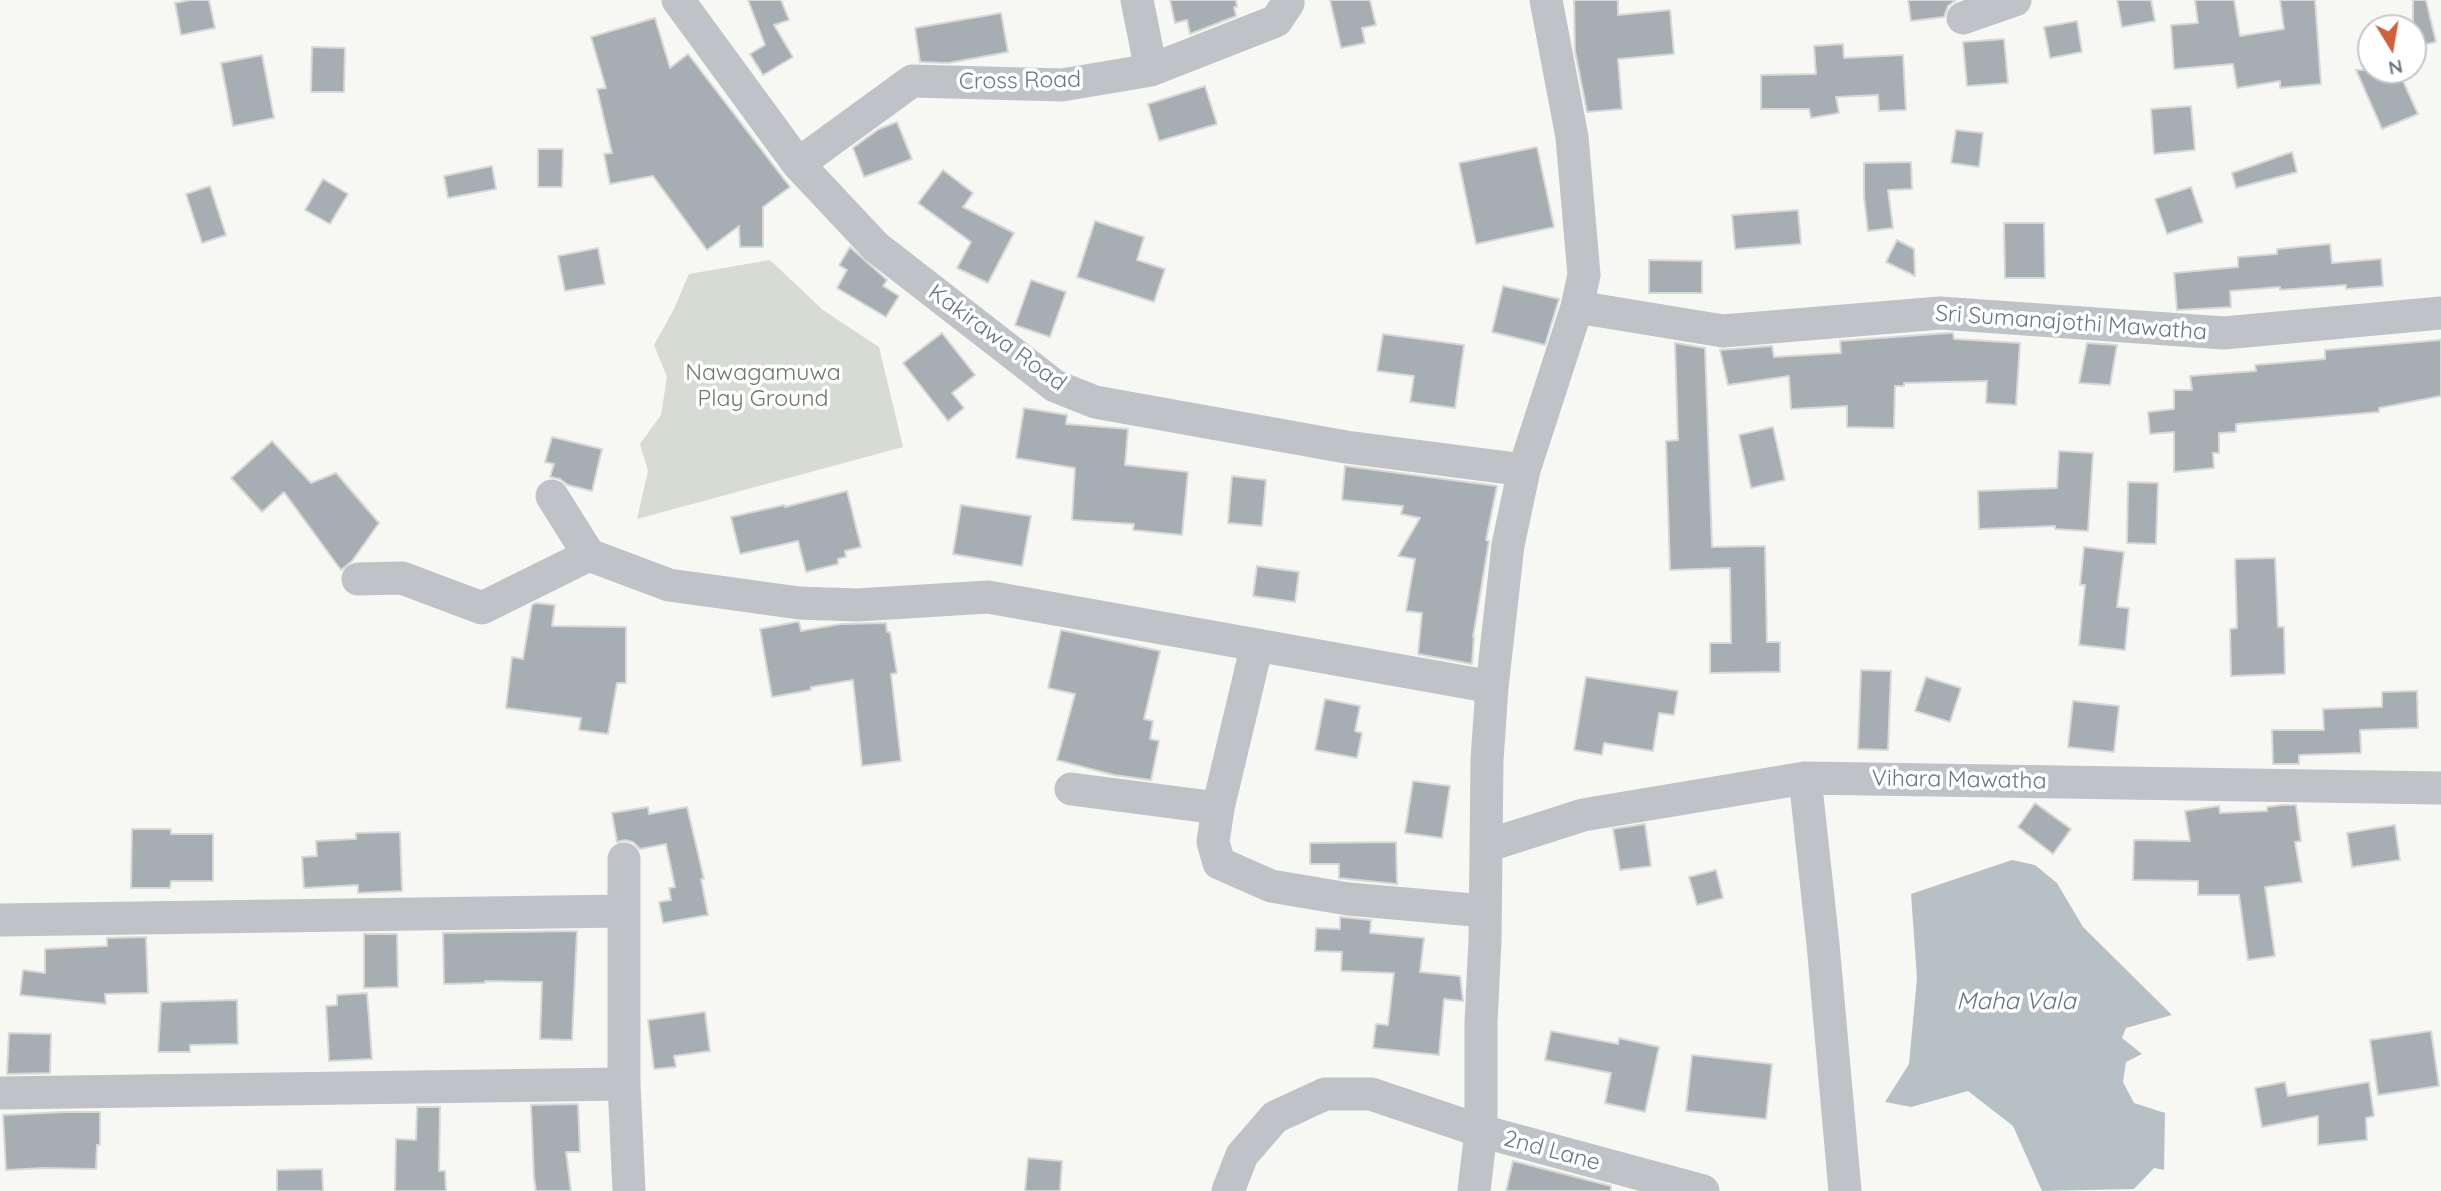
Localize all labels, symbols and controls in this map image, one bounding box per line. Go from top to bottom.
north arrow [2357,14,2427,84]
text: N [2386,55,2405,81]
street label: Cross Road [959,66,1081,96]
street label: Kakirawa Road [923,279,1071,397]
street label: Sri Sumanajothi Mawatha [1934,300,2208,346]
park label: Nawagamuwa Play Ground [685,359,841,413]
street label: Vihara Mawatha [1871,765,2047,795]
water label: Maha Vala [1956,988,2076,1016]
street label: 2nd Lane [1501,1125,1603,1177]

